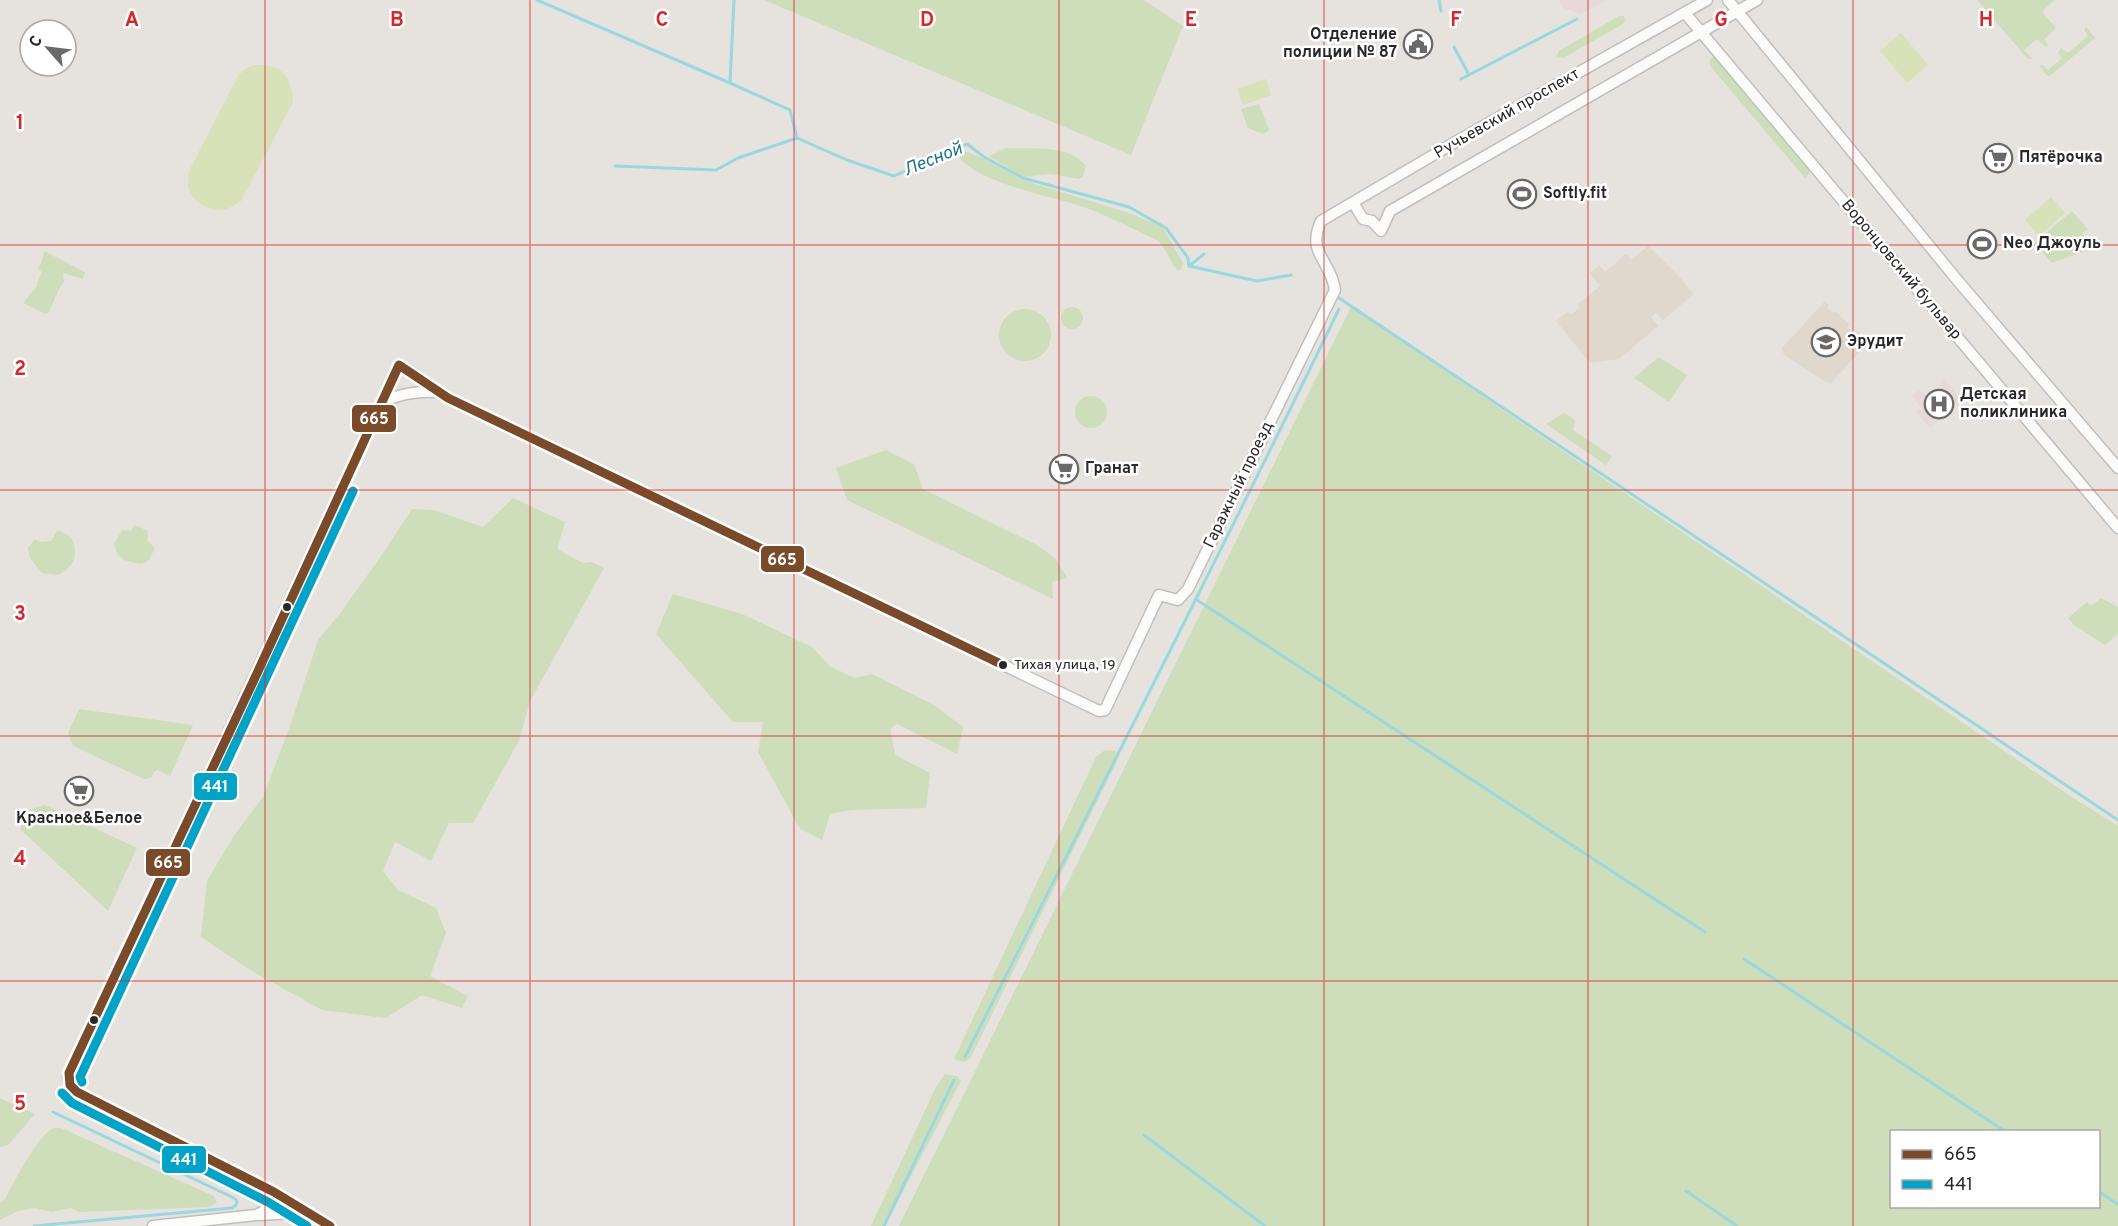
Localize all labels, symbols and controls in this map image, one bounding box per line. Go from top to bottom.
text: A [125,8,139,34]
text: B [390,8,404,34]
text: C [656,8,668,34]
text: D [920,8,934,34]
text: E [1185,8,1197,34]
text: F [1450,8,1462,34]
text: G [1714,8,1728,34]
text: H [1979,8,1993,34]
north arrow [18,18,78,78]
place label: Отделение полиции № 87 [1283,25,1397,63]
public building icon: Отделение полиции № 87 [1402,28,1434,60]
text: С [25,33,48,51]
street label: Ручьевский проспект [1431,64,1583,164]
text: 1 [16,111,24,137]
water label: Лесной [900,138,966,182]
supermarket icon: Пятёрочка [1982,142,2014,174]
place label: Пятёрочка [2019,148,2103,168]
sports icon: Softly.fit [1506,178,1538,210]
place label: Softly.fit [1543,184,1607,204]
street label: Воронцовский бульвар [1836,196,1966,344]
sports icon: Neo Джоуль [1966,228,1998,260]
place label: Neo Джоуль [2003,234,2101,254]
school or university icon: Эрудит [1810,326,1842,358]
place label: Эрудит [1847,332,1904,352]
text: 2 [14,357,26,383]
place label: Детская поликлиника [1960,385,2067,423]
hospital icon: Детская поликлиника [1923,388,1955,420]
line badge: 665 [351,404,397,433]
text: 665 [359,410,389,430]
street label: Гаражный проезд [1200,418,1278,552]
supermarket icon: Гранат [1048,453,1080,485]
place label: Гранат [1085,459,1139,479]
line badge: 665 [760,545,805,573]
text: 665 [767,551,797,571]
unlabelled marker [281,601,293,613]
text: 3 [14,602,26,628]
place label: Тихая улица, 19 [1014,657,1116,674]
marker: Тихая улица, 19 [997,659,1009,671]
line badge: 441 [193,772,238,801]
supermarket icon: Красное&Белое [63,775,95,807]
text: 441 [202,778,228,798]
place label: Красное&Белое [16,809,142,829]
text: 4 [14,847,26,873]
line badge: 665 [145,848,191,877]
text: 665 [153,854,183,874]
unlabelled marker [88,1014,100,1026]
text: 5 [14,1092,26,1118]
legend [1890,1130,2100,1208]
text: 665 [1944,1144,1977,1167]
line badge: 441 [161,1145,207,1174]
text: 441 [171,1151,197,1171]
text: 441 [1944,1174,1973,1197]

